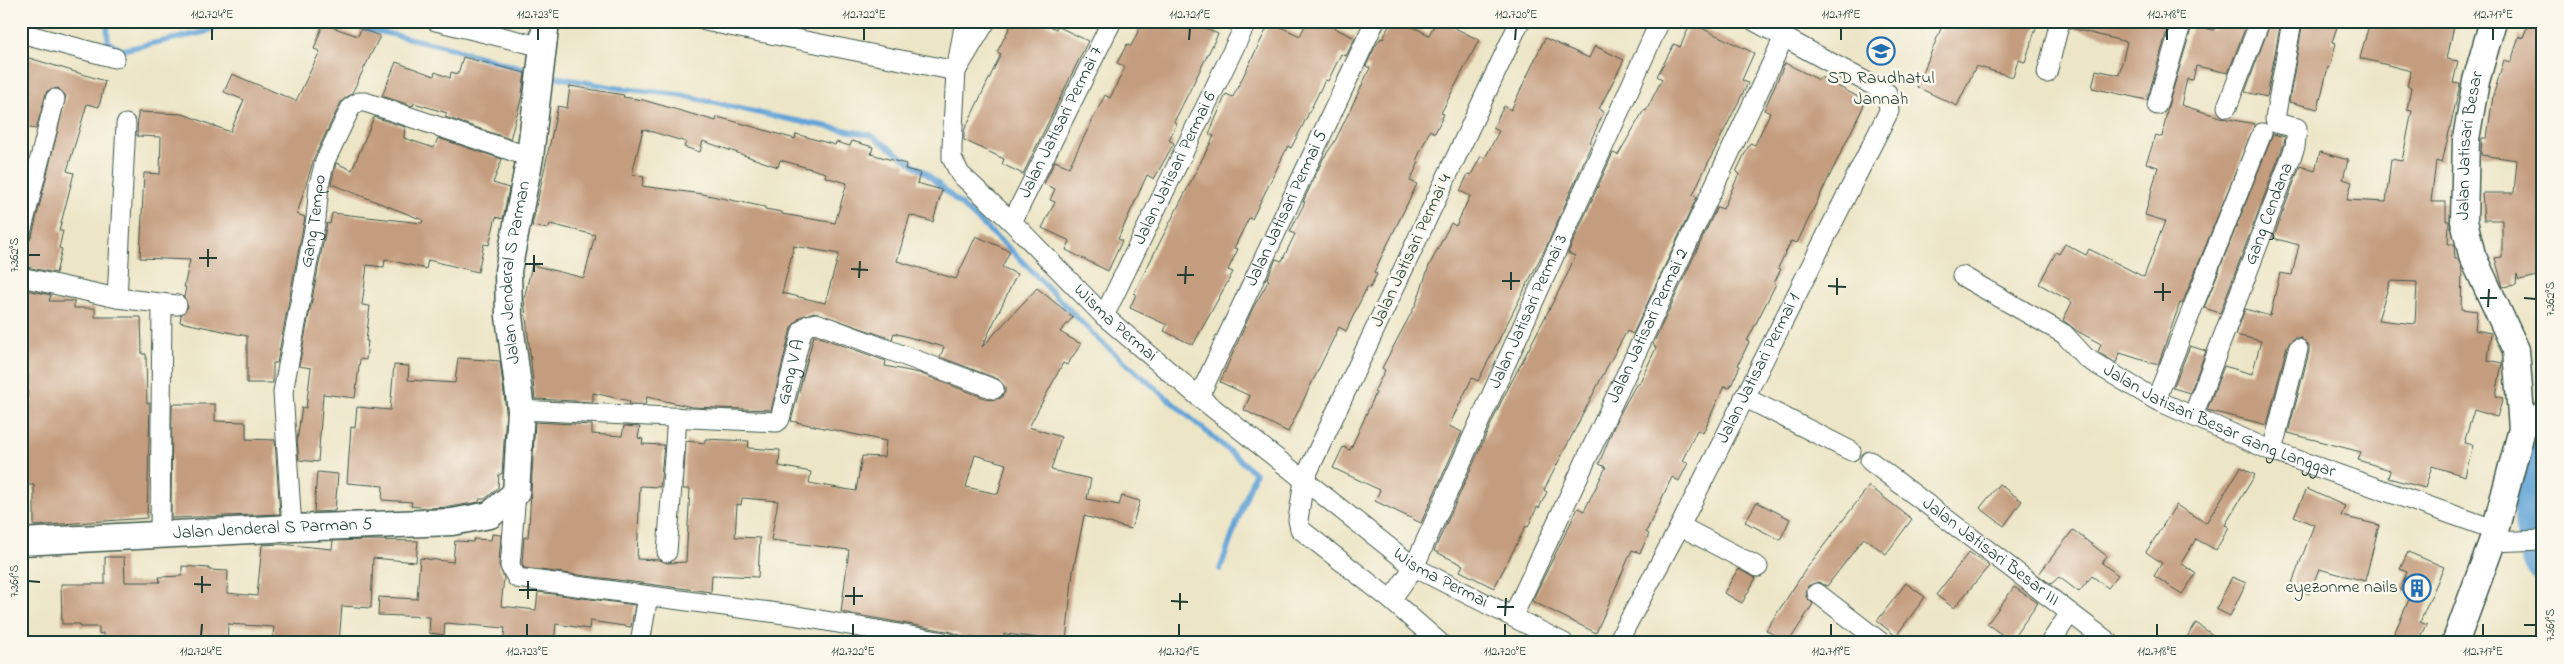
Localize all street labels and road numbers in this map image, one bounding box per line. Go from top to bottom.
street label: Jalan Jatisari Permai 7 [1013,42,1110,203]
street label: Jalan Jatisari Besar [2451,68,2491,220]
street label: Jalan Jatisari Permai 6 [1127,87,1224,249]
street label: Jalan Jatisari Permai 5 [1239,126,1335,291]
street label: Gang Cendana [2238,159,2301,269]
street label: Jalan Jatisari Permai 4 [1365,170,1459,332]
street label: Gang Tempo [294,172,334,270]
street label: Jalan Jenderal S Parman [495,179,538,366]
street label: Jalan Jatisari Permai 3 [1483,231,1575,393]
street label: Jalan Jatisari Permai 2 [1601,244,1696,408]
street label: Wisma Permai [1067,278,1162,368]
street label: Jalan Jatisari Permai 1 [1711,289,1808,448]
street label: Gang V A [771,337,812,407]
street label: Jalan Jatisari Besar Gang Langgar [2098,358,2339,485]
street label: Jalan Jatisari Besar III [1916,492,2065,613]
street label: Jalan Jenderal S Parman 5 [172,512,373,547]
street label: Wisma Permai [1387,542,1492,615]

